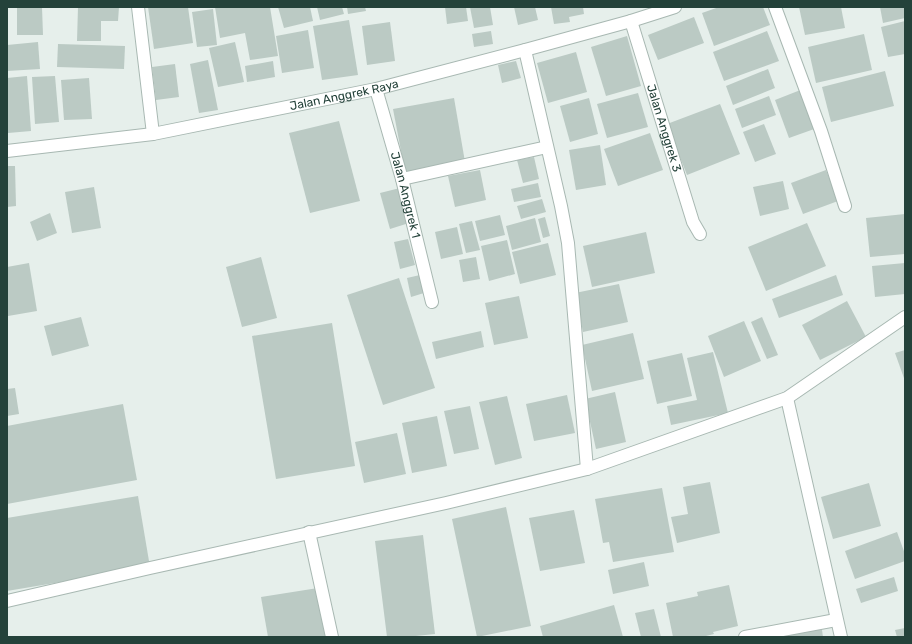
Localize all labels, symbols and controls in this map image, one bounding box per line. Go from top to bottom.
street label: Jalan Anggrek Raya [288,76,400,113]
street label: Jalan Anggrek 3 [644,83,684,173]
street label: Jalan Anggrek 1 [387,150,423,240]

